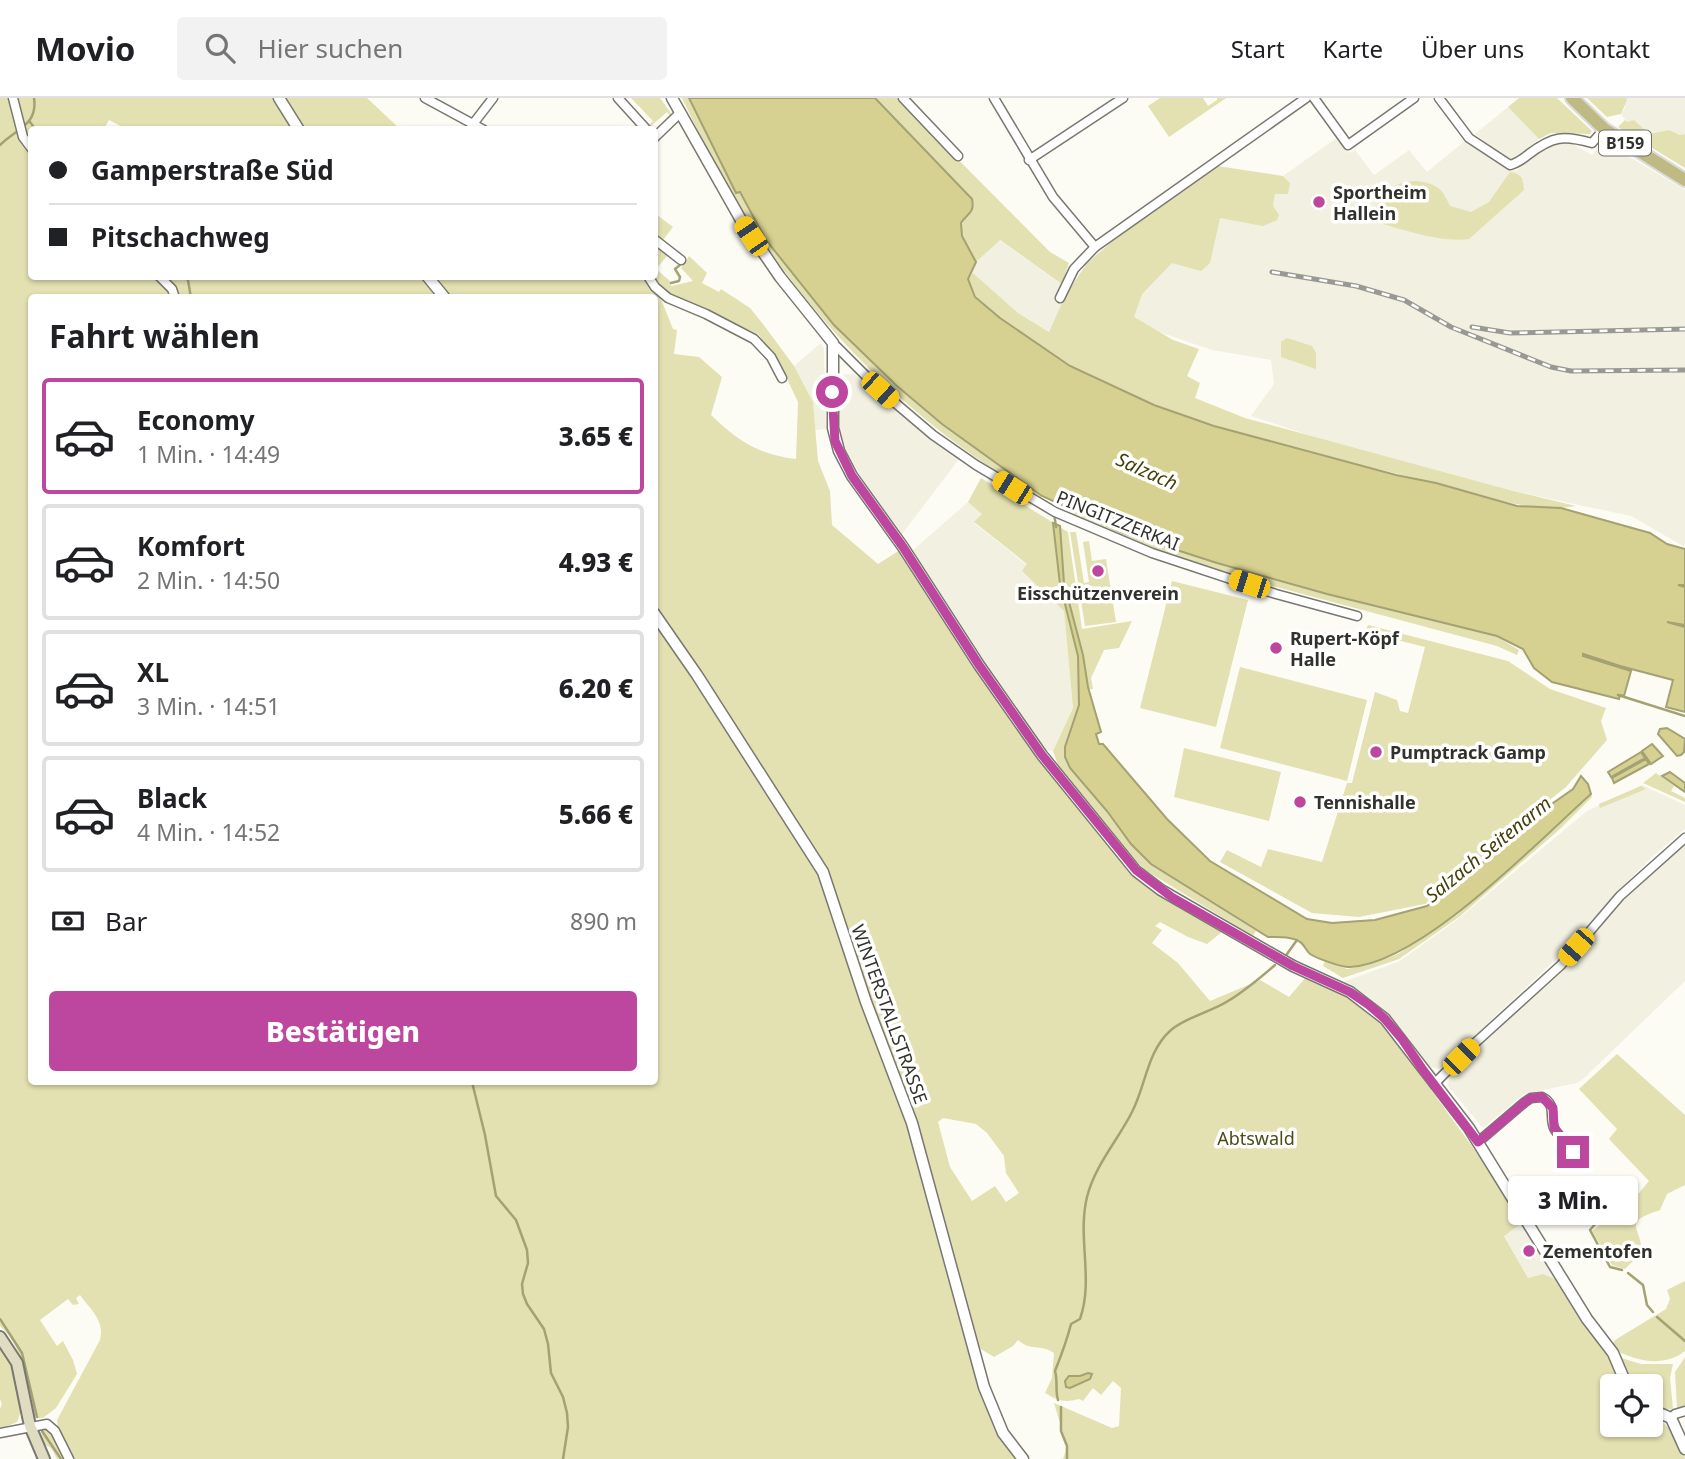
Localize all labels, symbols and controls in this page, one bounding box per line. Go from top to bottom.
search box [177,17,667,80]
text: Movio [35,26,135,71]
icon: search [201,29,239,67]
text: Hier suchen [257,30,403,66]
text: Start [1231,32,1285,65]
text: Karte [1323,32,1383,65]
text: Über uns [1421,32,1524,65]
text: Kontakt [1562,32,1650,65]
road number: B159 [1599,130,1651,156]
text: Gamperstraße Süd [91,152,334,188]
place label: Sportheim Hallein [1333,180,1427,225]
marker: Sportheim Hallein [1311,194,1327,210]
car [731,213,772,259]
text: Pitschachweg [91,219,270,255]
text: Fahrt wählen [49,314,260,357]
car [858,368,903,412]
route start [816,376,848,408]
text: Economy [137,402,255,438]
icon: car [53,405,116,468]
text: 3.65 € [559,418,633,454]
text: 1 Min. · 14:49 [137,438,280,470]
water label: Salzach [1112,446,1182,496]
car [989,468,1036,508]
street label: PINGITZZERKAI [1053,484,1183,556]
text: Komfort [137,528,245,564]
icon: car [53,531,116,594]
text: 4.93 € [559,544,633,580]
marker: Eisschützenverein [1090,563,1106,579]
text: 2 Min. · 14:50 [137,564,280,596]
car [1226,568,1273,600]
place label: Eisschützenverein [1017,581,1179,605]
place label: Rupert-Köpf Halle [1290,626,1400,671]
marker: Rupert-Köpf Halle [1268,640,1284,656]
text: XL [137,654,169,690]
icon: car [53,657,116,720]
text: 6.20 € [559,670,633,706]
text: 3 Min. · 14:51 [137,690,280,722]
place label: Pumptrack Gamp [1390,740,1546,764]
marker: Pumptrack Gamp [1368,744,1384,760]
text: Black [137,780,207,816]
icon: car [53,783,116,846]
place label: Tennishalle [1314,790,1416,814]
water label: Salzach Seitenarm [1420,790,1556,908]
marker: Tennishalle [1292,794,1308,810]
text: 5.66 € [559,796,633,832]
text: 4 Min. · 14:52 [137,816,280,848]
icon: cash [49,902,87,940]
text: Bar [105,903,147,939]
text: 890 m [570,905,637,937]
street label: WINTERSTALLSTRASSE [846,921,934,1107]
car [1555,924,1598,970]
button: Bestätigen [49,991,637,1071]
car [1439,1035,1484,1079]
park label: Abtswald [1217,1126,1295,1150]
route end [1557,1136,1589,1168]
callout: 3 Min. [1508,1176,1638,1226]
text: 3 Min. [1538,1184,1608,1216]
place label: Zementofen [1543,1239,1653,1263]
marker: Zementofen [1521,1243,1537,1259]
map controls [1600,1374,1663,1437]
button: locate [1600,1374,1663,1437]

